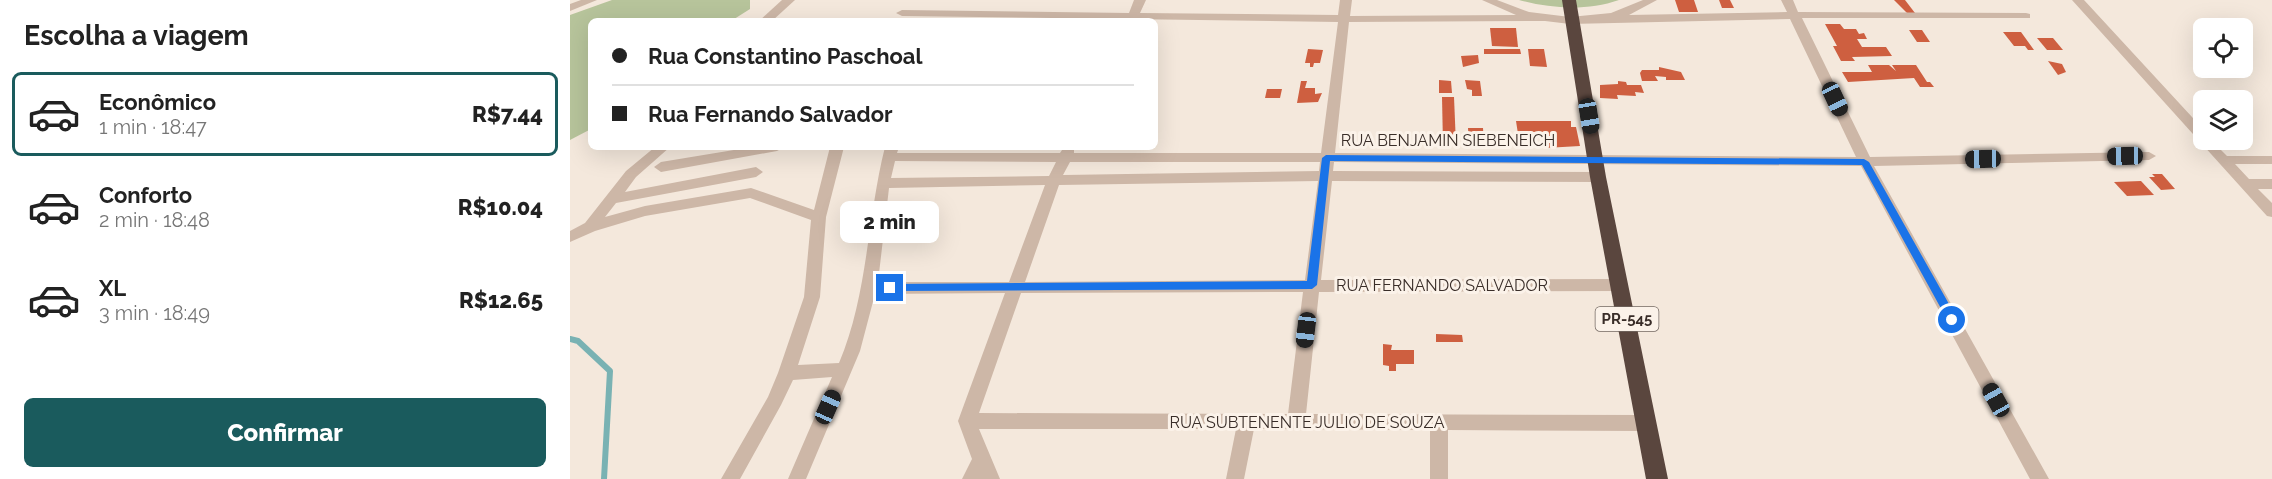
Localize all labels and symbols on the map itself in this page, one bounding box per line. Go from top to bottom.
car [1819,79,1851,119]
car [1577,97,1601,135]
street label: RUA BENJAMIN SIEBENEICH [1341,131,1555,150]
car [2107,147,2143,165]
car [1965,150,2001,168]
callout: 2 min [840,201,940,243]
route end [876,274,903,301]
street label: RUA FERNANDO SALVADOR [1336,276,1548,295]
route start [1938,306,1965,333]
road number: PR-545 [1596,307,1658,331]
car [1295,311,1317,349]
car [1979,380,2013,420]
car [812,387,844,427]
street label: RUA SUBTENENTE JULIO DE SOUZA [1170,413,1445,432]

